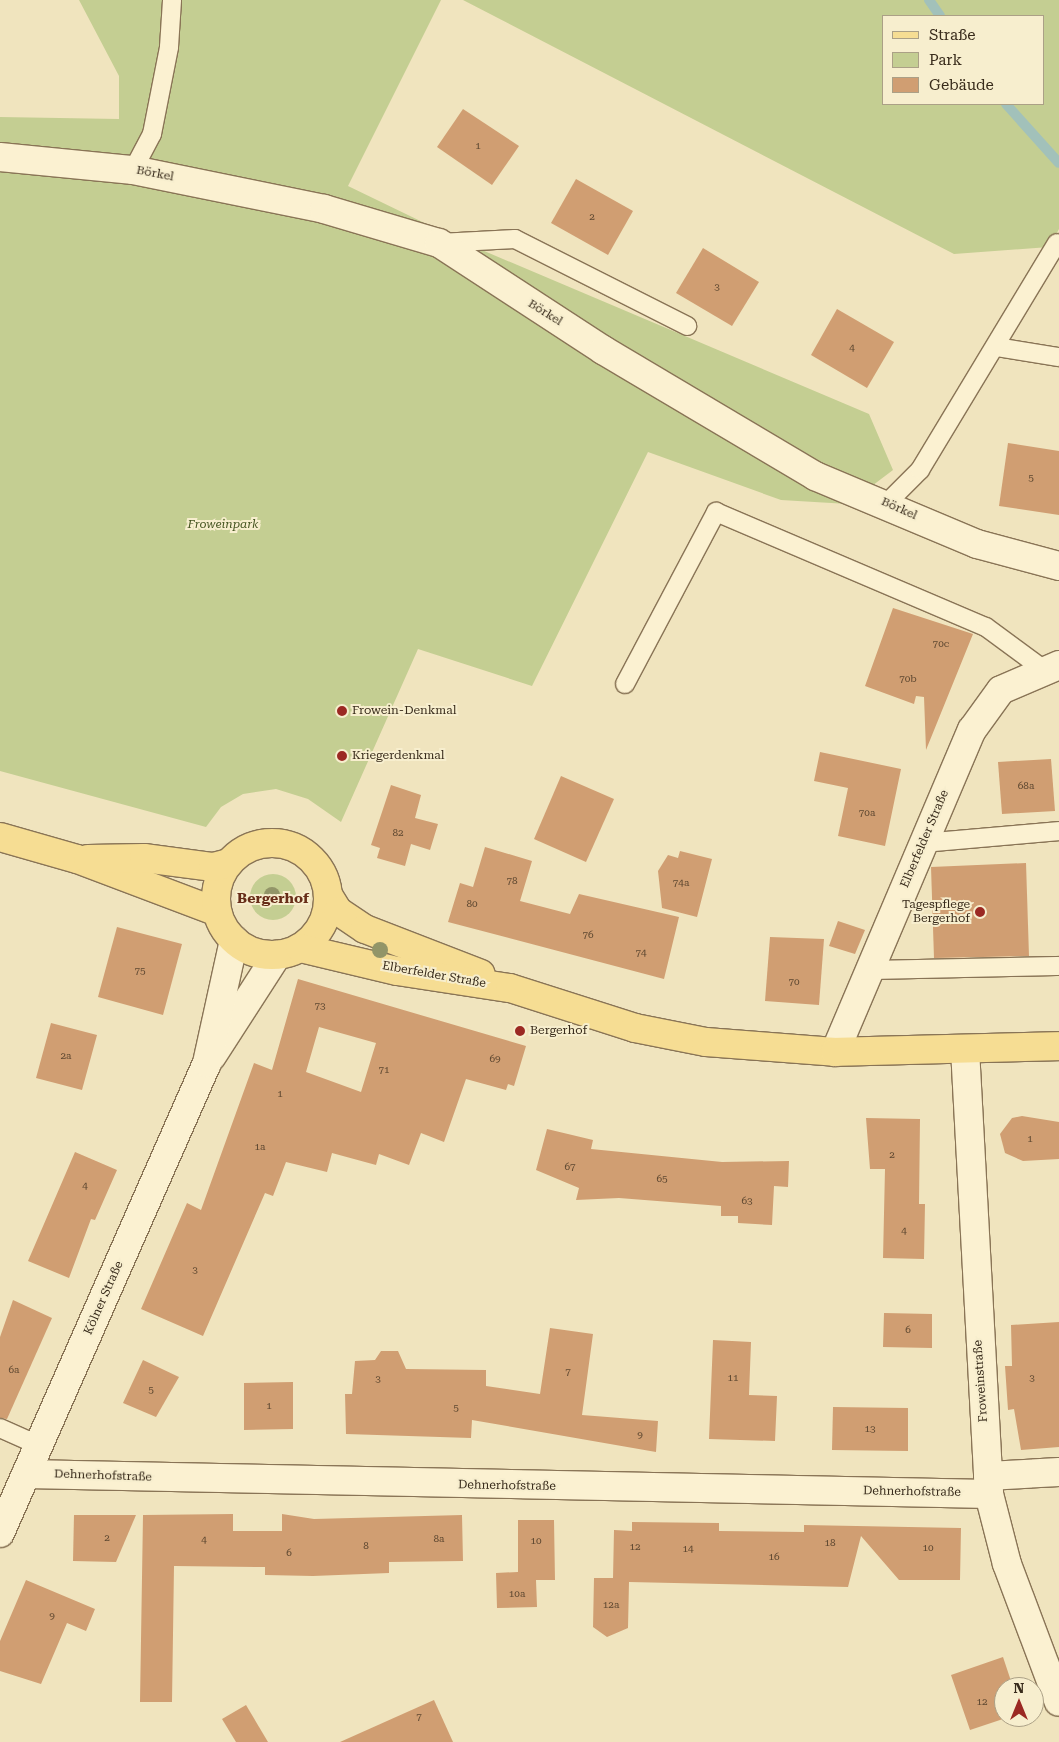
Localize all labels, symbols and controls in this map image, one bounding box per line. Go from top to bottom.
legend [882,15,1044,105]
text: Straße [929,26,976,44]
text: Park [929,51,962,69]
text: Gebäude [929,76,994,94]
house number: 1 [475,140,481,152]
street label: Börkel [135,163,175,185]
house number: 2 [589,211,595,223]
house number: 3 [714,281,720,293]
street label: Börkel [525,297,565,329]
house number: 4 [849,342,855,354]
house number: 5 [1028,472,1034,484]
street label: Börkel [879,495,919,523]
park label: Froweinpark [187,518,259,532]
house number: 70c [933,638,949,650]
house number: 70b [899,673,917,685]
place label: Frowein-Denkmal [352,704,456,718]
marker: Frowein-Denkmal [336,705,348,717]
place label: Kriegerdenkmal [352,749,445,763]
marker: Kriegerdenkmal [336,750,348,762]
house number: 68a [1018,780,1034,792]
street label: Elberfelder Straße [898,788,952,890]
house number: 70a [859,807,875,819]
house number: 82 [392,827,404,839]
house number: 78 [506,875,518,887]
house number: 74a [673,877,689,889]
district label: Bergerhof [237,890,309,906]
house number: 80 [466,898,478,910]
place label: Tagespflege Bergerhof [902,898,970,926]
marker: Tagespflege Bergerhof [974,906,986,918]
house number: 76 [582,929,594,941]
house number: 74 [635,947,647,959]
street label: Elberfelder Straße [381,959,487,991]
house number: 75 [134,965,146,977]
house number: 70 [788,976,800,988]
house number: 73 [314,1000,326,1012]
place label: Bergerhof [530,1024,587,1038]
marker: Bergerhof [514,1025,526,1037]
house number: 2a [60,1050,72,1062]
house number: 69 [489,1053,501,1065]
house number: 71 [378,1064,390,1076]
house number: 1 [277,1088,283,1100]
house number: 1 [1027,1133,1033,1145]
house number: 1a [254,1141,266,1153]
house number: 2 [889,1149,895,1161]
house number: 67 [564,1161,576,1173]
house number: 65 [656,1173,668,1185]
house number: 4 [82,1180,88,1192]
house number: 63 [741,1195,753,1207]
house number: 4 [901,1225,907,1237]
street label: Kölner Straße [81,1259,127,1337]
house number: 3 [192,1264,198,1276]
house number: 6 [905,1324,911,1336]
street label: Froweinstraße [971,1339,991,1423]
house number: 6a [8,1364,20,1376]
house number: 7 [565,1366,571,1378]
house number: 11 [727,1372,739,1384]
house number: 3 [1029,1372,1035,1384]
house number: 3 [375,1373,381,1385]
house number: 5 [148,1384,154,1396]
house number: 1 [266,1400,272,1412]
house number: 5 [453,1402,459,1414]
house number: 13 [864,1423,876,1435]
house number: 9 [637,1429,643,1441]
street label: Dehnerhofstraße [54,1467,152,1485]
street label: Dehnerhofstraße [458,1478,556,1494]
street label: Dehnerhofstraße [863,1484,961,1500]
house number: 2 [104,1532,110,1544]
house number: 8a [433,1533,445,1545]
house number: 4 [201,1534,207,1546]
house number: 10 [530,1535,542,1547]
house number: 18 [824,1537,836,1549]
house number: 8 [363,1540,369,1552]
house number: 12 [629,1541,641,1553]
house number: 10 [922,1542,934,1554]
house number: 14 [682,1543,694,1555]
house number: 6 [286,1547,292,1559]
house number: 16 [768,1551,780,1563]
house number: 10a [509,1588,525,1600]
house number: 12a [603,1599,619,1611]
house number: 9 [49,1610,55,1622]
north arrow [994,1677,1044,1727]
text: N [1014,1680,1024,1696]
house number: 12 [976,1696,988,1708]
house number: 7 [416,1711,422,1723]

